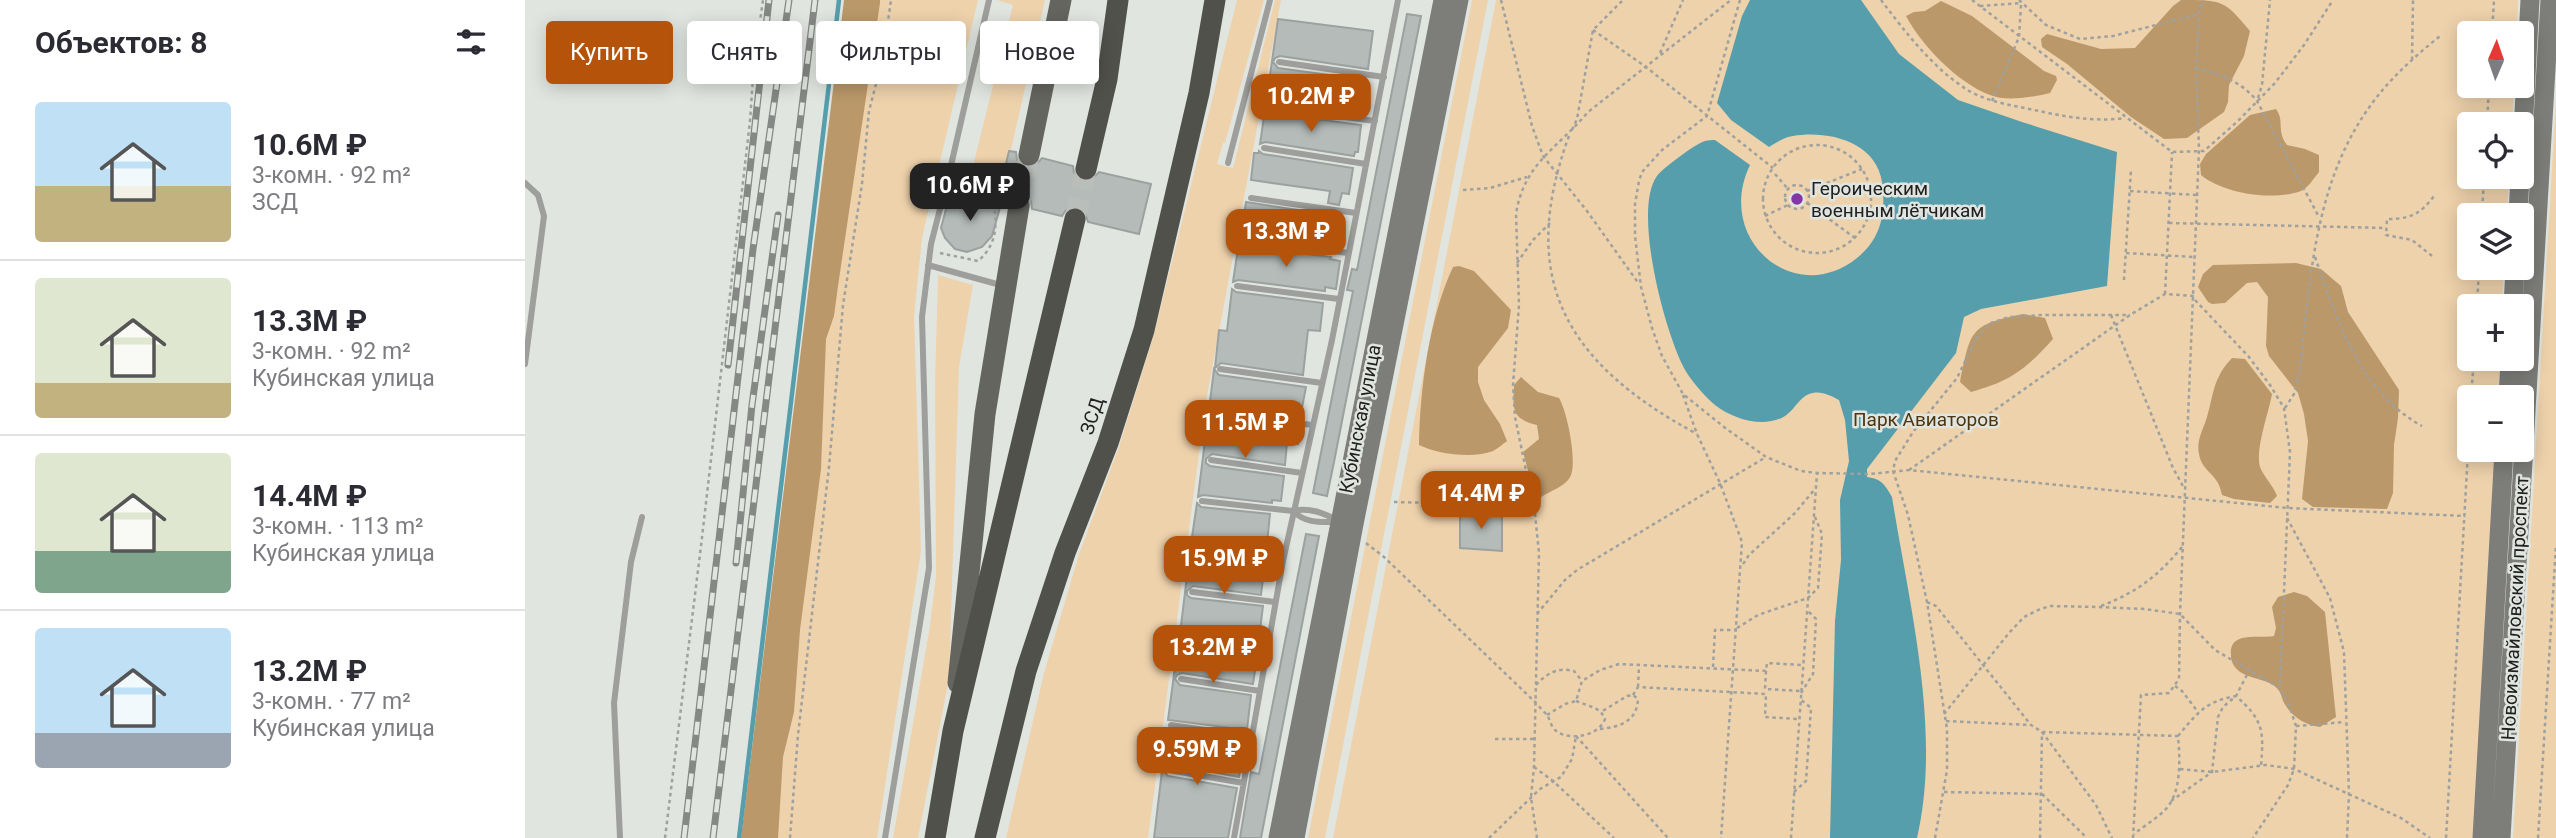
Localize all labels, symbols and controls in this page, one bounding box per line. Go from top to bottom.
chip: Купить [546,21,673,84]
chip: Снять [687,21,802,84]
chip: Фильтры [816,21,966,84]
chip: Новое [980,21,1099,84]
north arrow [2457,21,2534,98]
map controls [2457,21,2534,462]
icon: filters [452,23,490,61]
text: Объектов: 8 [35,25,207,60]
pin: 10.2M ₽ [1246,74,1376,134]
text: 10.2M ₽ [1267,83,1355,110]
button: locate [2457,112,2534,189]
text: 10.6M ₽ [252,127,367,162]
icon: home [91,130,175,214]
text: 3-комн. · 92 m² [252,162,411,189]
pin: 10.6M ₽ [905,164,1035,223]
text: 10.6M ₽ [926,172,1014,199]
place label: Героическим военным лётчикам [1811,177,1984,222]
text: ЗСД [252,189,298,216]
marker: Героическим военным лётчикам [1789,191,1805,207]
button: layers [2457,203,2534,280]
pin: 13.3M ₽ [1221,210,1351,269]
text: 13.3M ₽ [1242,218,1330,245]
button: + [2457,294,2534,371]
text: 13.3M ₽ [252,303,367,338]
icon: home [91,306,175,390]
text: 3-комн. · 92 m² [252,338,411,365]
street label: Кубинская улица [1334,343,1386,495]
text: Кубинская улица [252,365,435,392]
button: − [2457,385,2534,462]
street label: ЗСД [1075,394,1109,438]
pin: 11.5M ₽ [1180,400,1310,460]
park label: Парк Авиаторов [1853,408,1999,431]
text: 11.5M ₽ [1201,409,1289,436]
pin: 14.4M ₽ [1416,472,1546,531]
street label: Новоизмайловский проспект [2497,475,2533,741]
text: 14.4M ₽ [252,478,367,513]
text: 14.4M ₽ [1437,480,1525,507]
icon: home [91,481,175,565]
text: 3-комн. · 113 m² [252,513,424,540]
pin: 15.9M ₽ [1159,536,1289,596]
text: Кубинская улица [252,540,435,567]
text: 15.9M ₽ [1180,545,1268,572]
pin: 13.2M ₽ [1148,626,1278,685]
text: 13.2M ₽ [1169,634,1257,661]
text: 13.2M ₽ [252,653,367,688]
icon: home [91,656,175,740]
text: 3-комн. · 77 m² [252,688,411,715]
text: Кубинская улица [252,715,435,742]
pin: 9.59M ₽ [1132,728,1262,787]
text: 9.59M ₽ [1153,736,1241,763]

